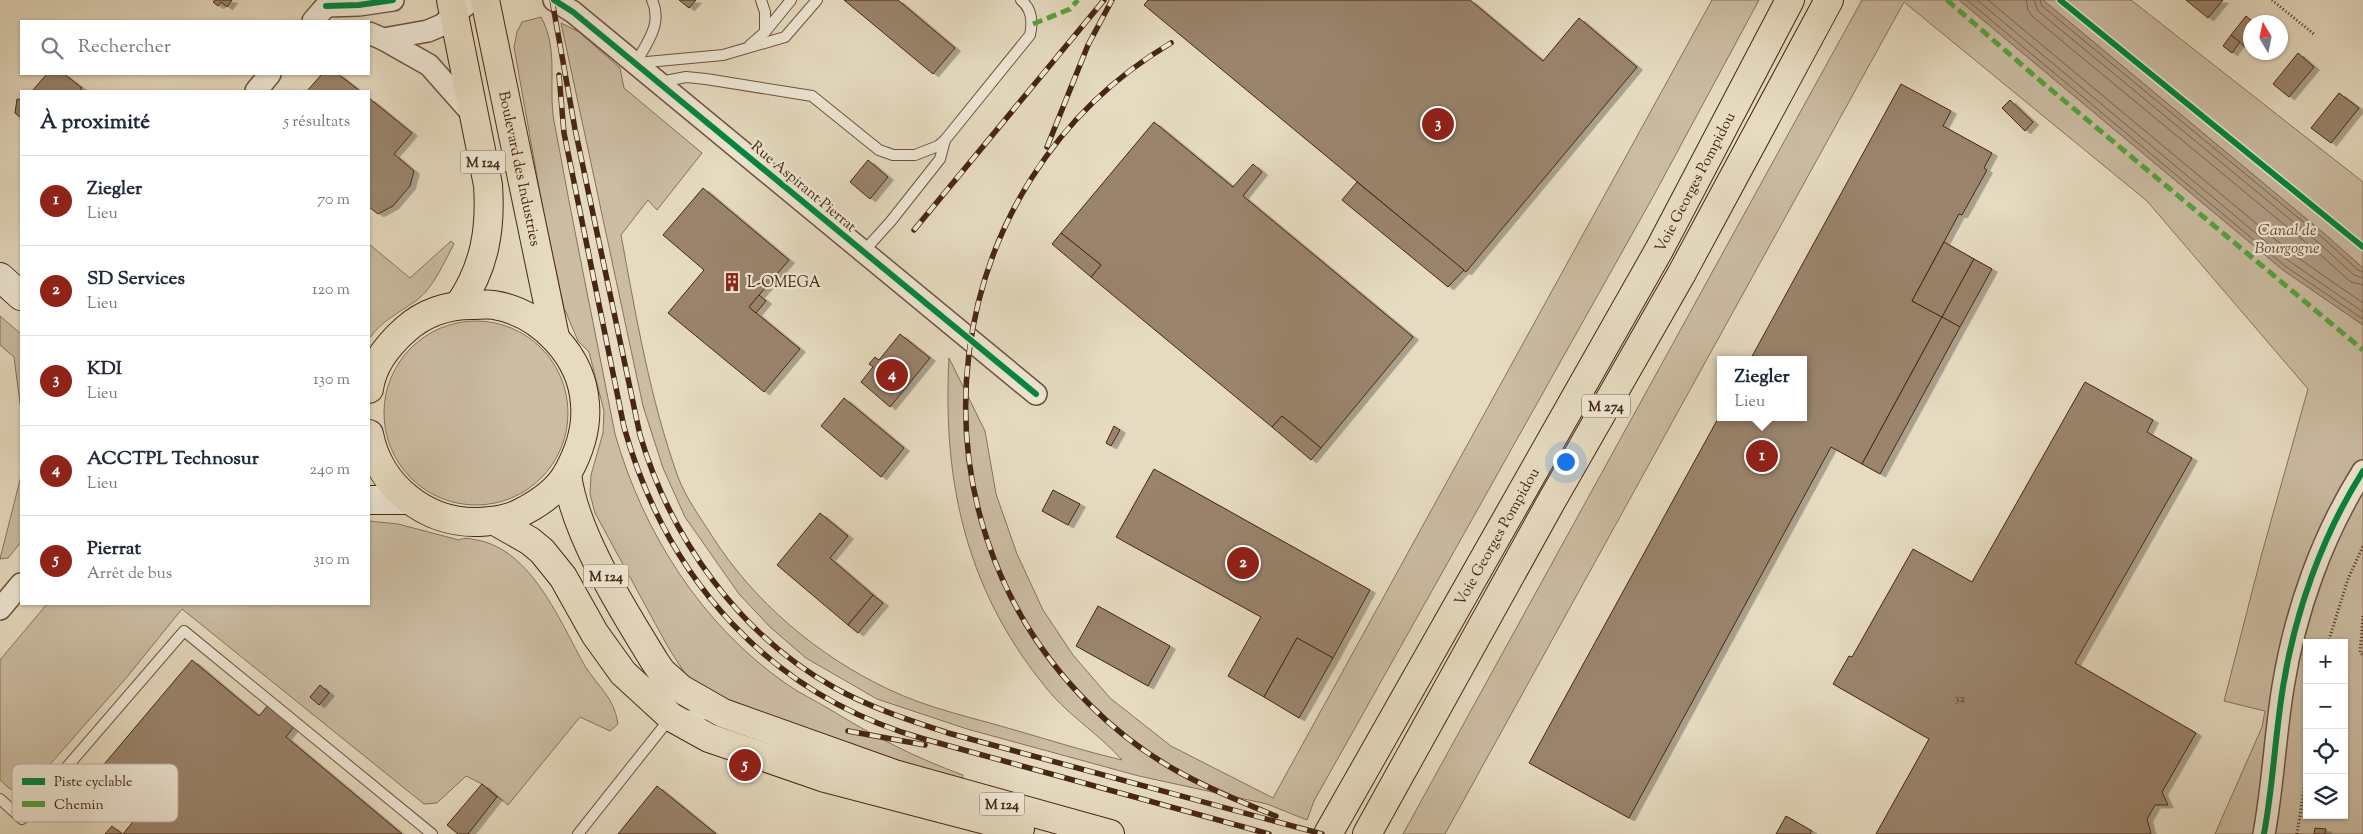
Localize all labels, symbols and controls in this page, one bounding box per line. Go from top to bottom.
north arrow [2243,15,2288,60]
search box [20,20,370,75]
icon: search [38,34,66,62]
text: Rechercher [78,34,171,61]
street label: Boulevard des Industries [492,89,545,248]
pin: 3 [1422,105,1454,143]
text: À proximité [40,108,150,138]
street label: Voie Georges Pompidou [1650,109,1742,257]
text: 5 résultats [283,111,350,134]
street label: Rue Aspirant Pierrat [746,137,860,238]
road number: M 124 [460,150,506,173]
text: Ziegler [87,176,142,203]
text: 1 [53,189,59,212]
text: 70 m [317,189,350,212]
text: Lieu [87,203,118,226]
water label: Canal de Bourgogne [2254,220,2320,261]
text: SD Services [87,266,185,293]
building icon: L-OMEGA [721,271,743,293]
place label: L-OMEGA [747,273,821,294]
text: 2 [52,279,60,302]
text: 120 m [312,279,350,302]
text: Lieu [87,293,118,316]
text: KDI [87,356,122,383]
pin: 4 [876,356,908,394]
popup [1717,356,1807,421]
text: Ziegler [1734,364,1790,391]
text: 3 [53,369,59,392]
text: 130 m [313,369,350,392]
text: Lieu [87,383,118,406]
text: Lieu [1734,391,1765,414]
road number: M 274 [1582,394,1630,418]
pin: 1 [1746,437,1778,475]
text: ACCTPL Technosur [87,446,259,473]
your location [1553,449,1579,475]
text: 4 [52,459,60,482]
text: 240 m [309,459,350,482]
street label: Voie Georges Pompidou [1450,464,1546,610]
text: Lieu [87,473,118,496]
text: Pierrat [87,536,141,563]
pin: 2 [1227,544,1259,582]
text: 5 [53,549,59,572]
text: 310 m [313,549,350,572]
text: Arrêt de bus [87,563,172,586]
road number: M 124 [584,564,628,588]
map controls [2303,639,2348,819]
button: + [2303,639,2348,684]
button: − [2303,684,2348,729]
house number: 32 [1955,690,1966,708]
button: locate [2303,729,2348,774]
pin: 5 [729,746,761,784]
legend [12,764,178,822]
text: Piste cyclable [54,773,132,793]
button: layers [2303,774,2348,819]
road number: M 124 [980,792,1024,816]
text: Chemin [54,796,104,816]

